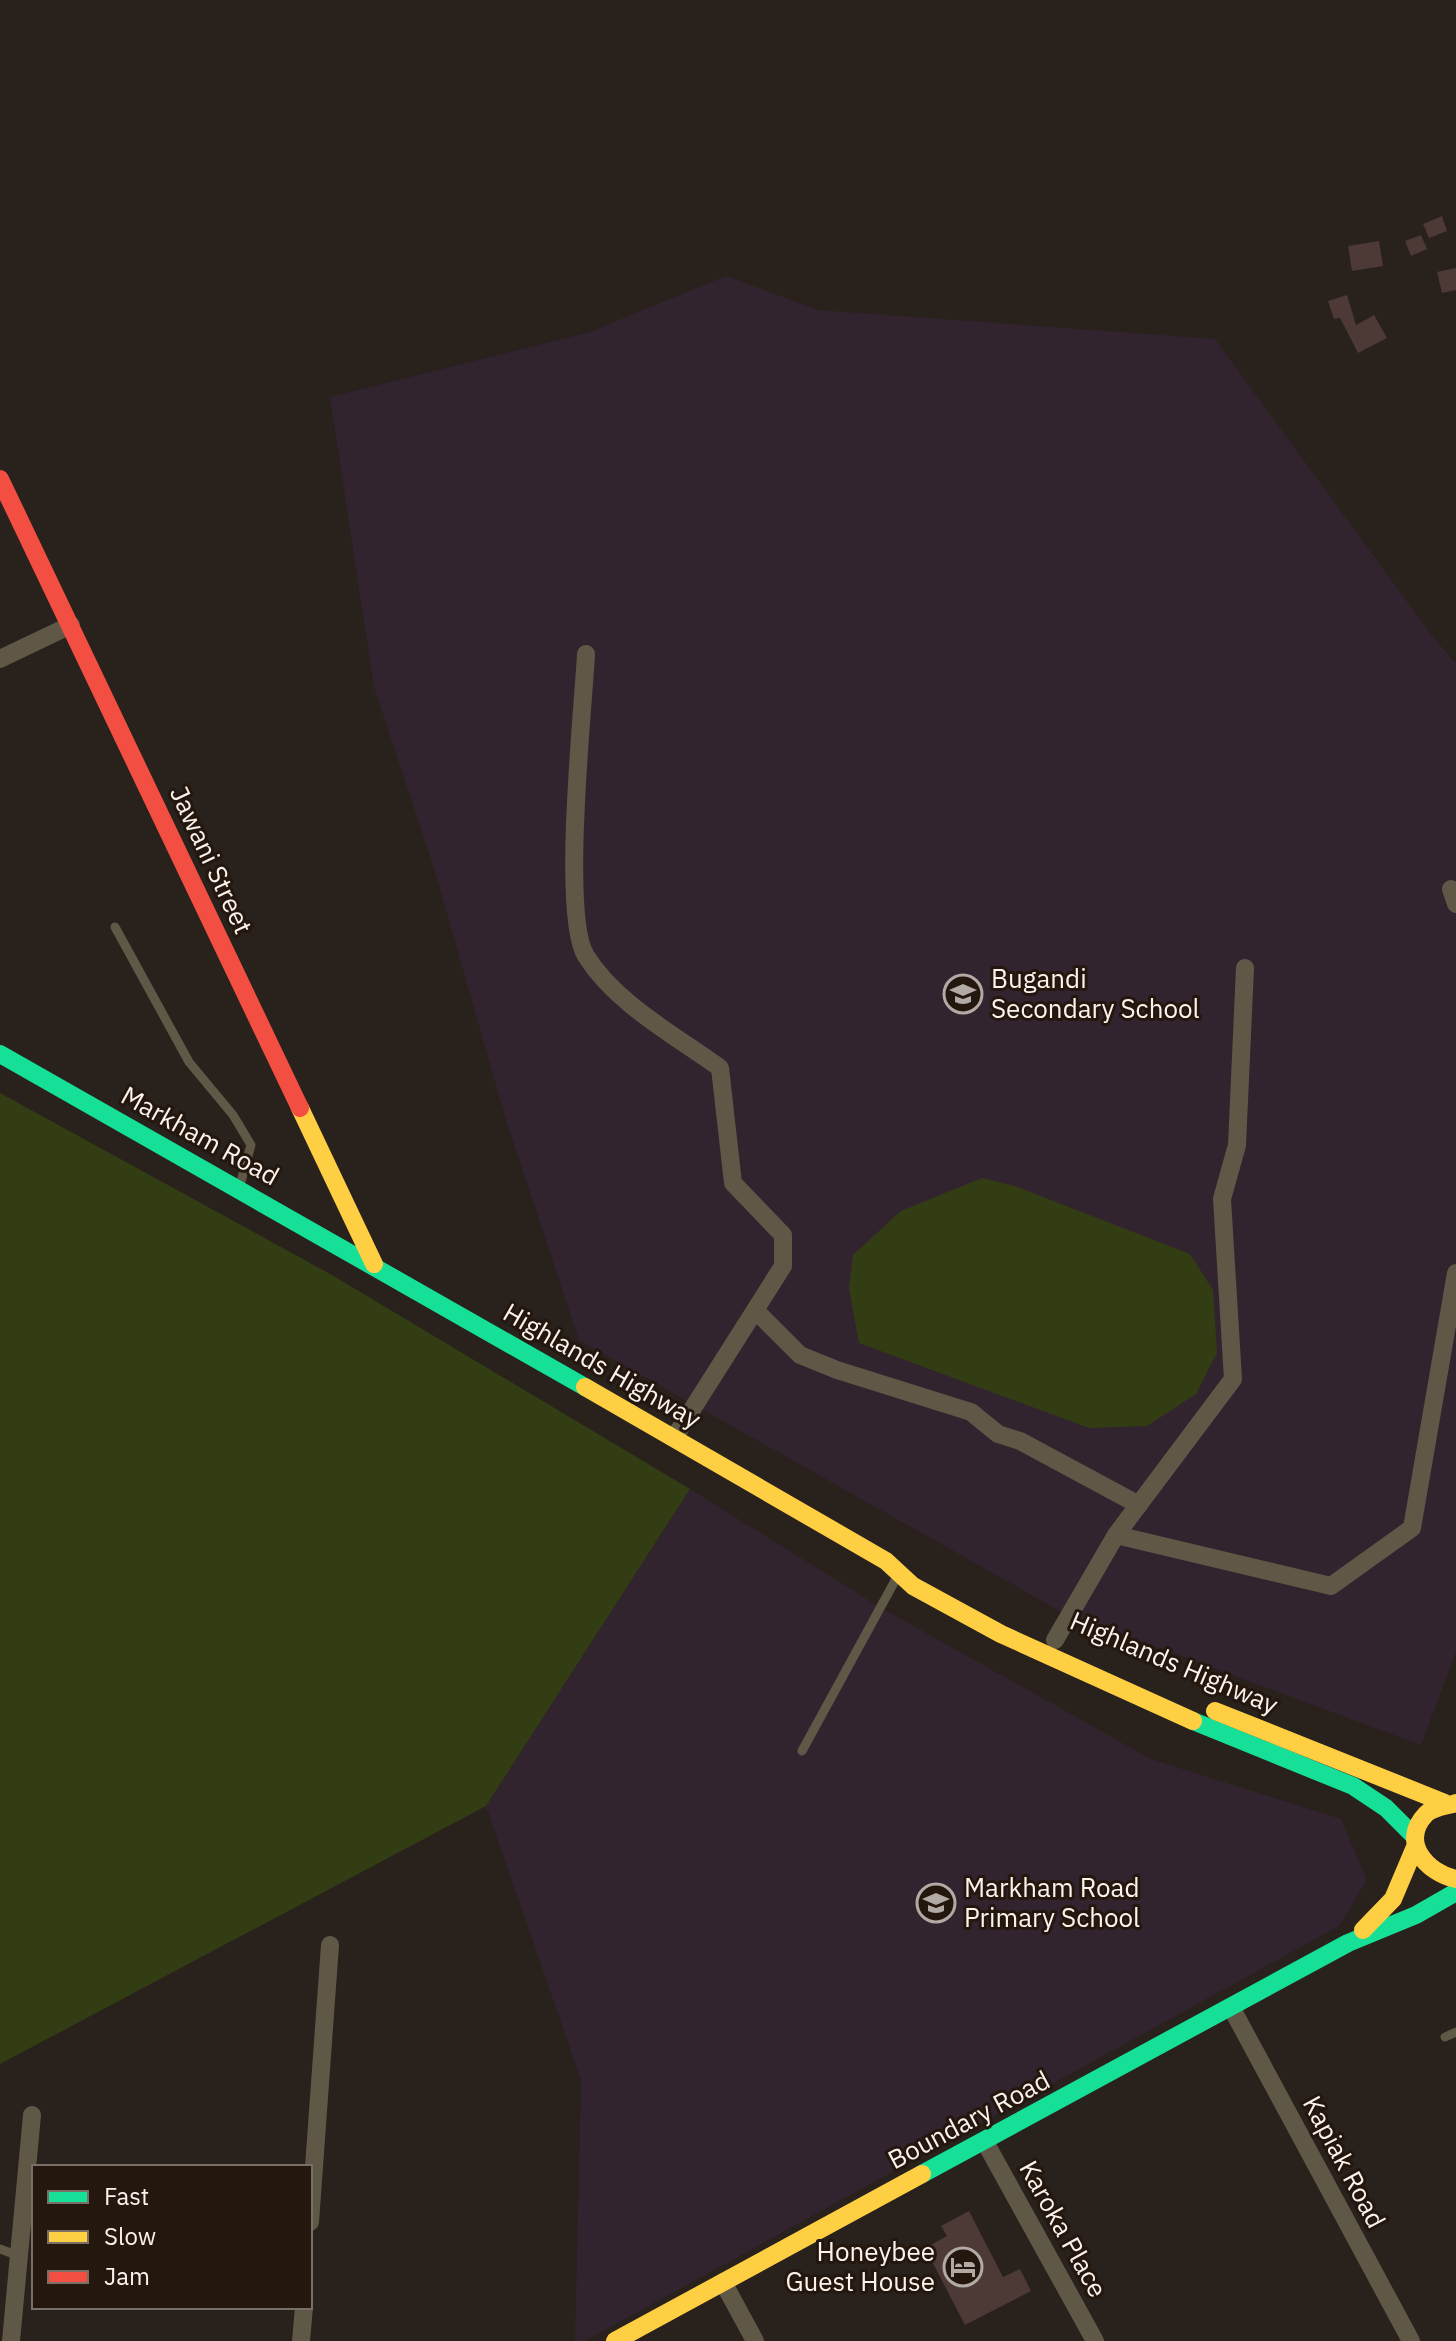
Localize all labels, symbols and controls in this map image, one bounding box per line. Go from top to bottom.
street label: Jawani Street [163,780,261,939]
place label: Bugandi Secondary School [991,961,1200,1025]
school or university icon: Bugandi Secondary School [942,973,984,1015]
street label: Markham Road [115,1078,285,1193]
street label: Highlands Highway [498,1295,707,1436]
street label: Highlands Highway [1065,1603,1284,1721]
place label: Markham Road Primary School [964,1870,1140,1934]
school or university icon: Markham Road Primary School [915,1882,957,1924]
street label: Boundary Road [882,2062,1055,2176]
street label: Kapiak Road [1296,2090,1394,2234]
street label: Karoka Place [1012,2154,1115,2303]
legend [32,2165,312,2309]
text: Fast [104,2180,149,2212]
text: Slow [104,2220,156,2252]
place label: Honeybee Guest House [785,2234,935,2298]
hotel icon: Honeybee Guest House [942,2246,984,2288]
text: Jam [104,2260,150,2292]

